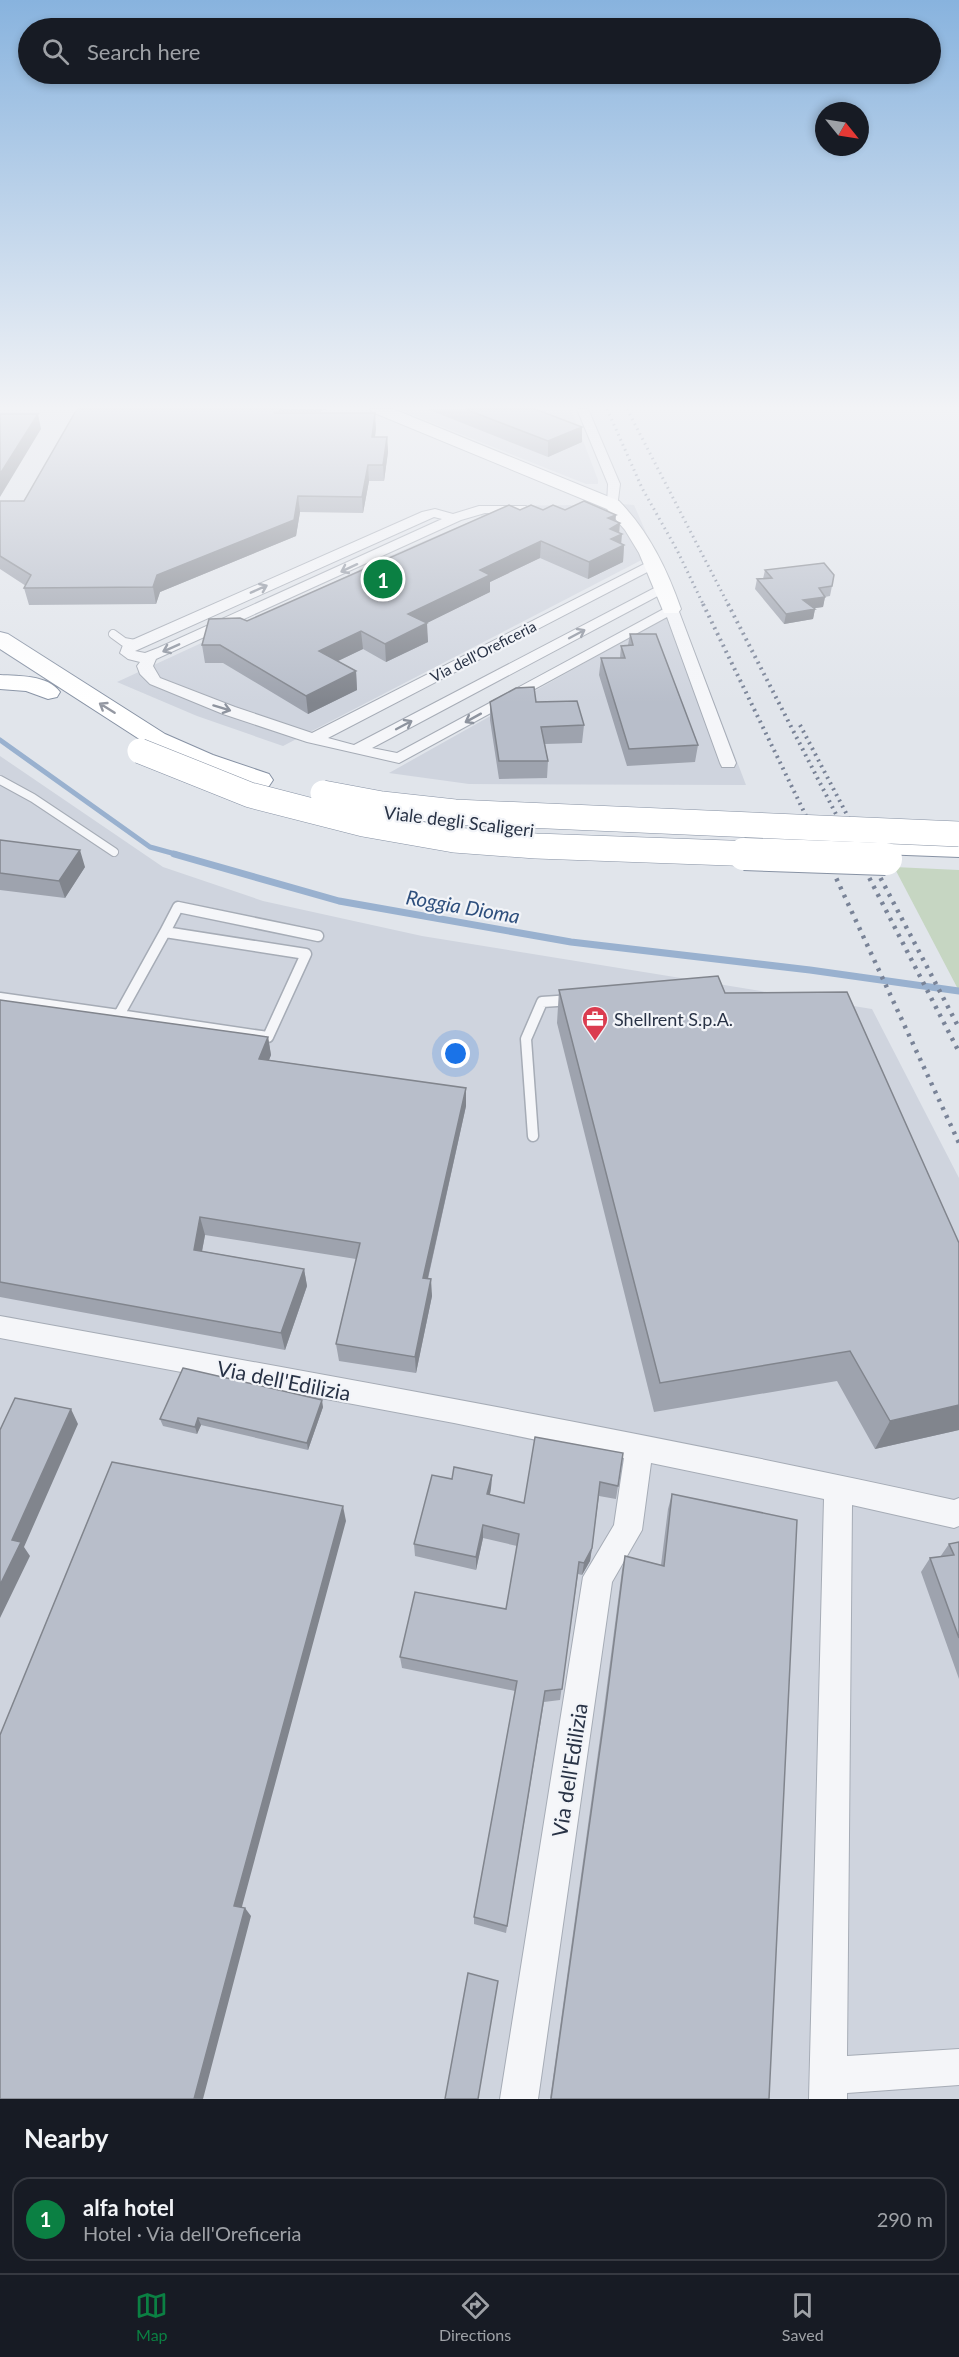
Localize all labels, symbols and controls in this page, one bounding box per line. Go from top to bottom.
search box [18,18,941,84]
icon: search [39,35,72,68]
text: Search here [87,38,200,65]
north arrow [815,102,869,156]
pin: 1 [364,556,403,602]
one-way arrow [340,562,358,574]
one-way arrow [249,583,267,595]
street label: Via dell'Oreficeria [427,617,539,685]
one-way arrow [567,628,585,639]
one-way arrow [162,643,181,654]
one-way arrow [98,701,115,714]
one-way arrow [212,703,231,714]
one-way arrow [464,713,482,724]
one-way arrow [395,719,412,731]
street label: Viale degli Scaligeri [383,801,535,841]
water label: Roggia Dioma [404,884,522,928]
office icon: Shellrent S.p.A. [580,1004,610,1042]
place label: Shellrent S.p.A. [614,1008,733,1030]
your location [441,1039,470,1068]
street label: Via dell'Edilizia [215,1355,353,1405]
street label: Via dell'Edilizia [546,1701,592,1839]
text: Nearby [24,2122,109,2154]
text: alfa hotel [83,2194,174,2221]
text: 1 [40,2207,51,2231]
text: 290 m [877,2207,933,2231]
text: Hotel · Via dell'Oreficeria [83,2221,301,2245]
tab: Map [135,2289,168,2344]
tab: Directions [439,2289,511,2344]
tab: Saved [782,2289,824,2344]

